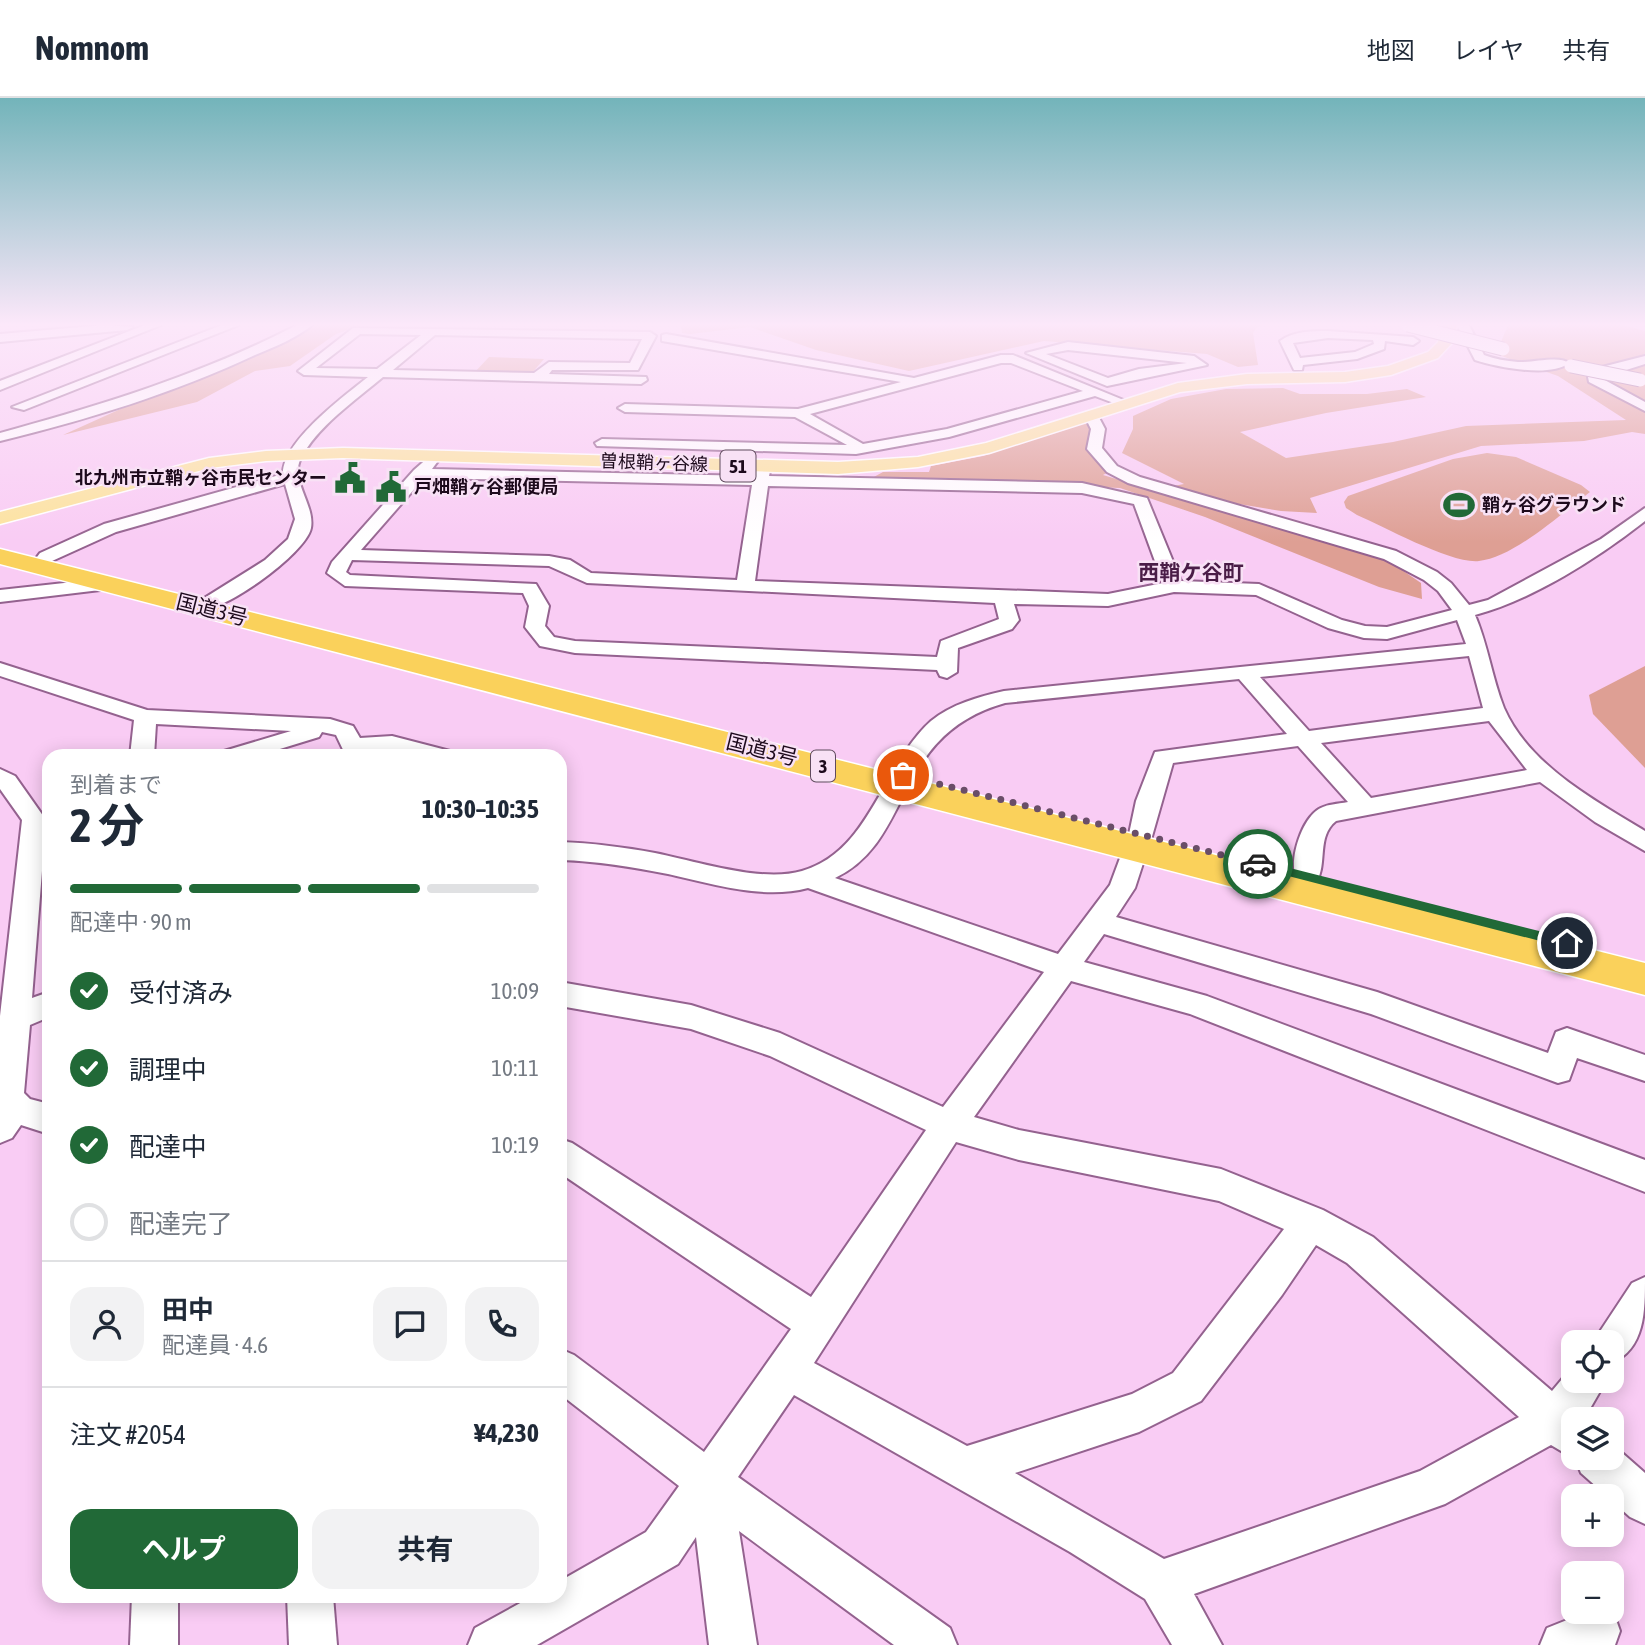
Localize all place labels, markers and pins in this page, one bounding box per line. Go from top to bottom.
public building icon: 北九州市立鞘ヶ谷市民センター [333,461,367,495]
place label: 北九州市立鞘ヶ谷市民センター [75,467,327,488]
public building icon: 戸畑鞘ヶ谷郵便局 [374,470,408,504]
place label: 戸畑鞘ヶ谷郵便局 [414,476,558,497]
sports icon: 鞘ヶ谷グラウンド [1442,488,1476,522]
place label: 鞘ヶ谷グラウンド [1482,494,1626,515]
pin [873,745,933,805]
pin [1537,913,1597,973]

